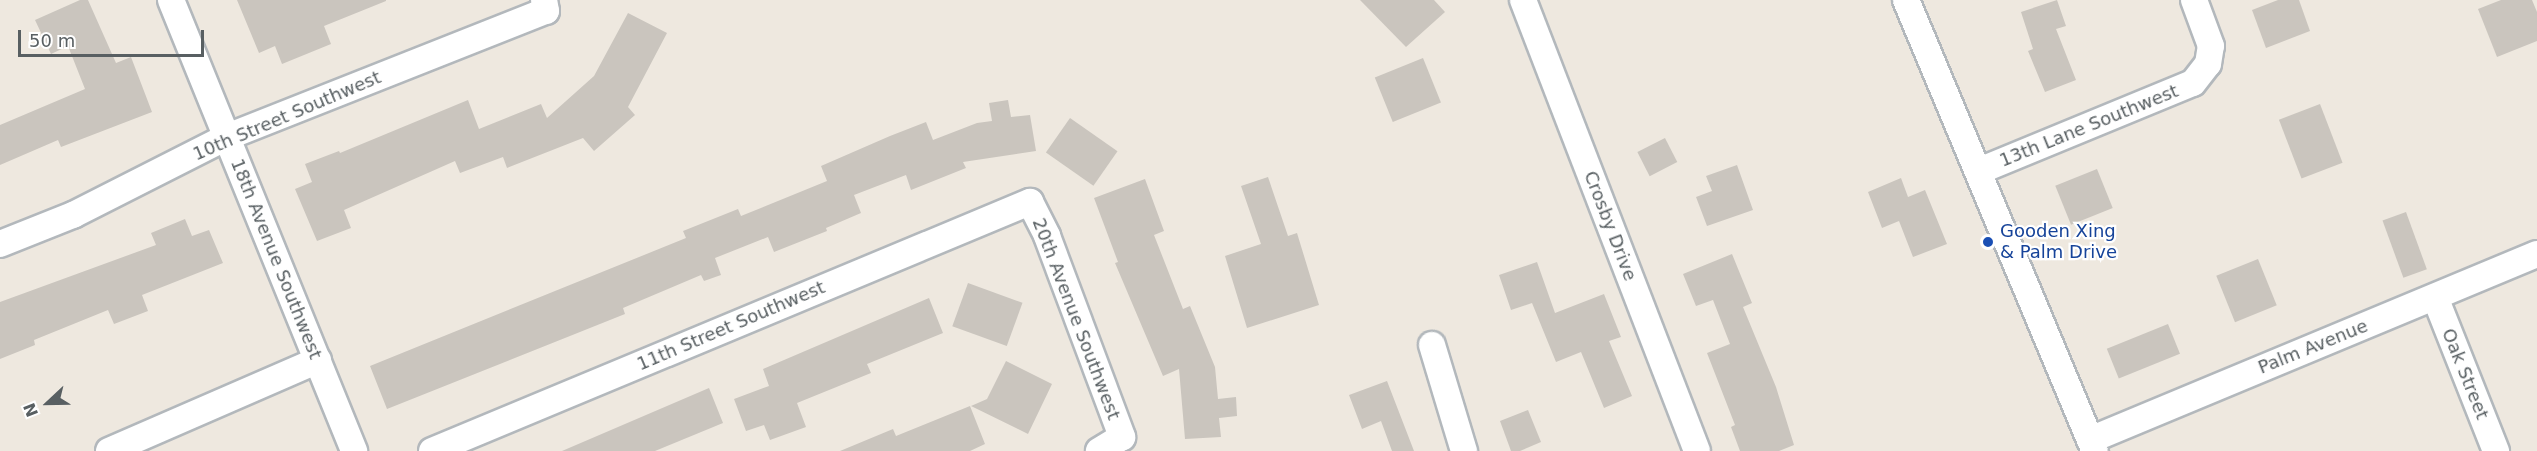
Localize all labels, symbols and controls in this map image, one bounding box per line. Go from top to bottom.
scale bar [21,18,207,56]
text: 50 m [29,30,75,51]
street label: 10th Street Southwest [190,67,384,165]
street label: 13th Lane Southwest [1996,80,2182,172]
street label: 18th Avenue Southwest [226,156,326,362]
street label: Crosby Drive [1579,168,1641,284]
street label: 20th Avenue Southwest [1028,215,1124,423]
place label: Gooden Xing & Palm Drive [2000,221,2117,264]
marker: Gooden Xing & Palm Drive [1981,235,1995,249]
street label: 11th Street Southwest [634,277,828,375]
street label: Palm Avenue [2255,315,2371,379]
street label: Oak Street [2437,325,2493,423]
north arrow [18,373,78,433]
text: N [20,400,42,420]

